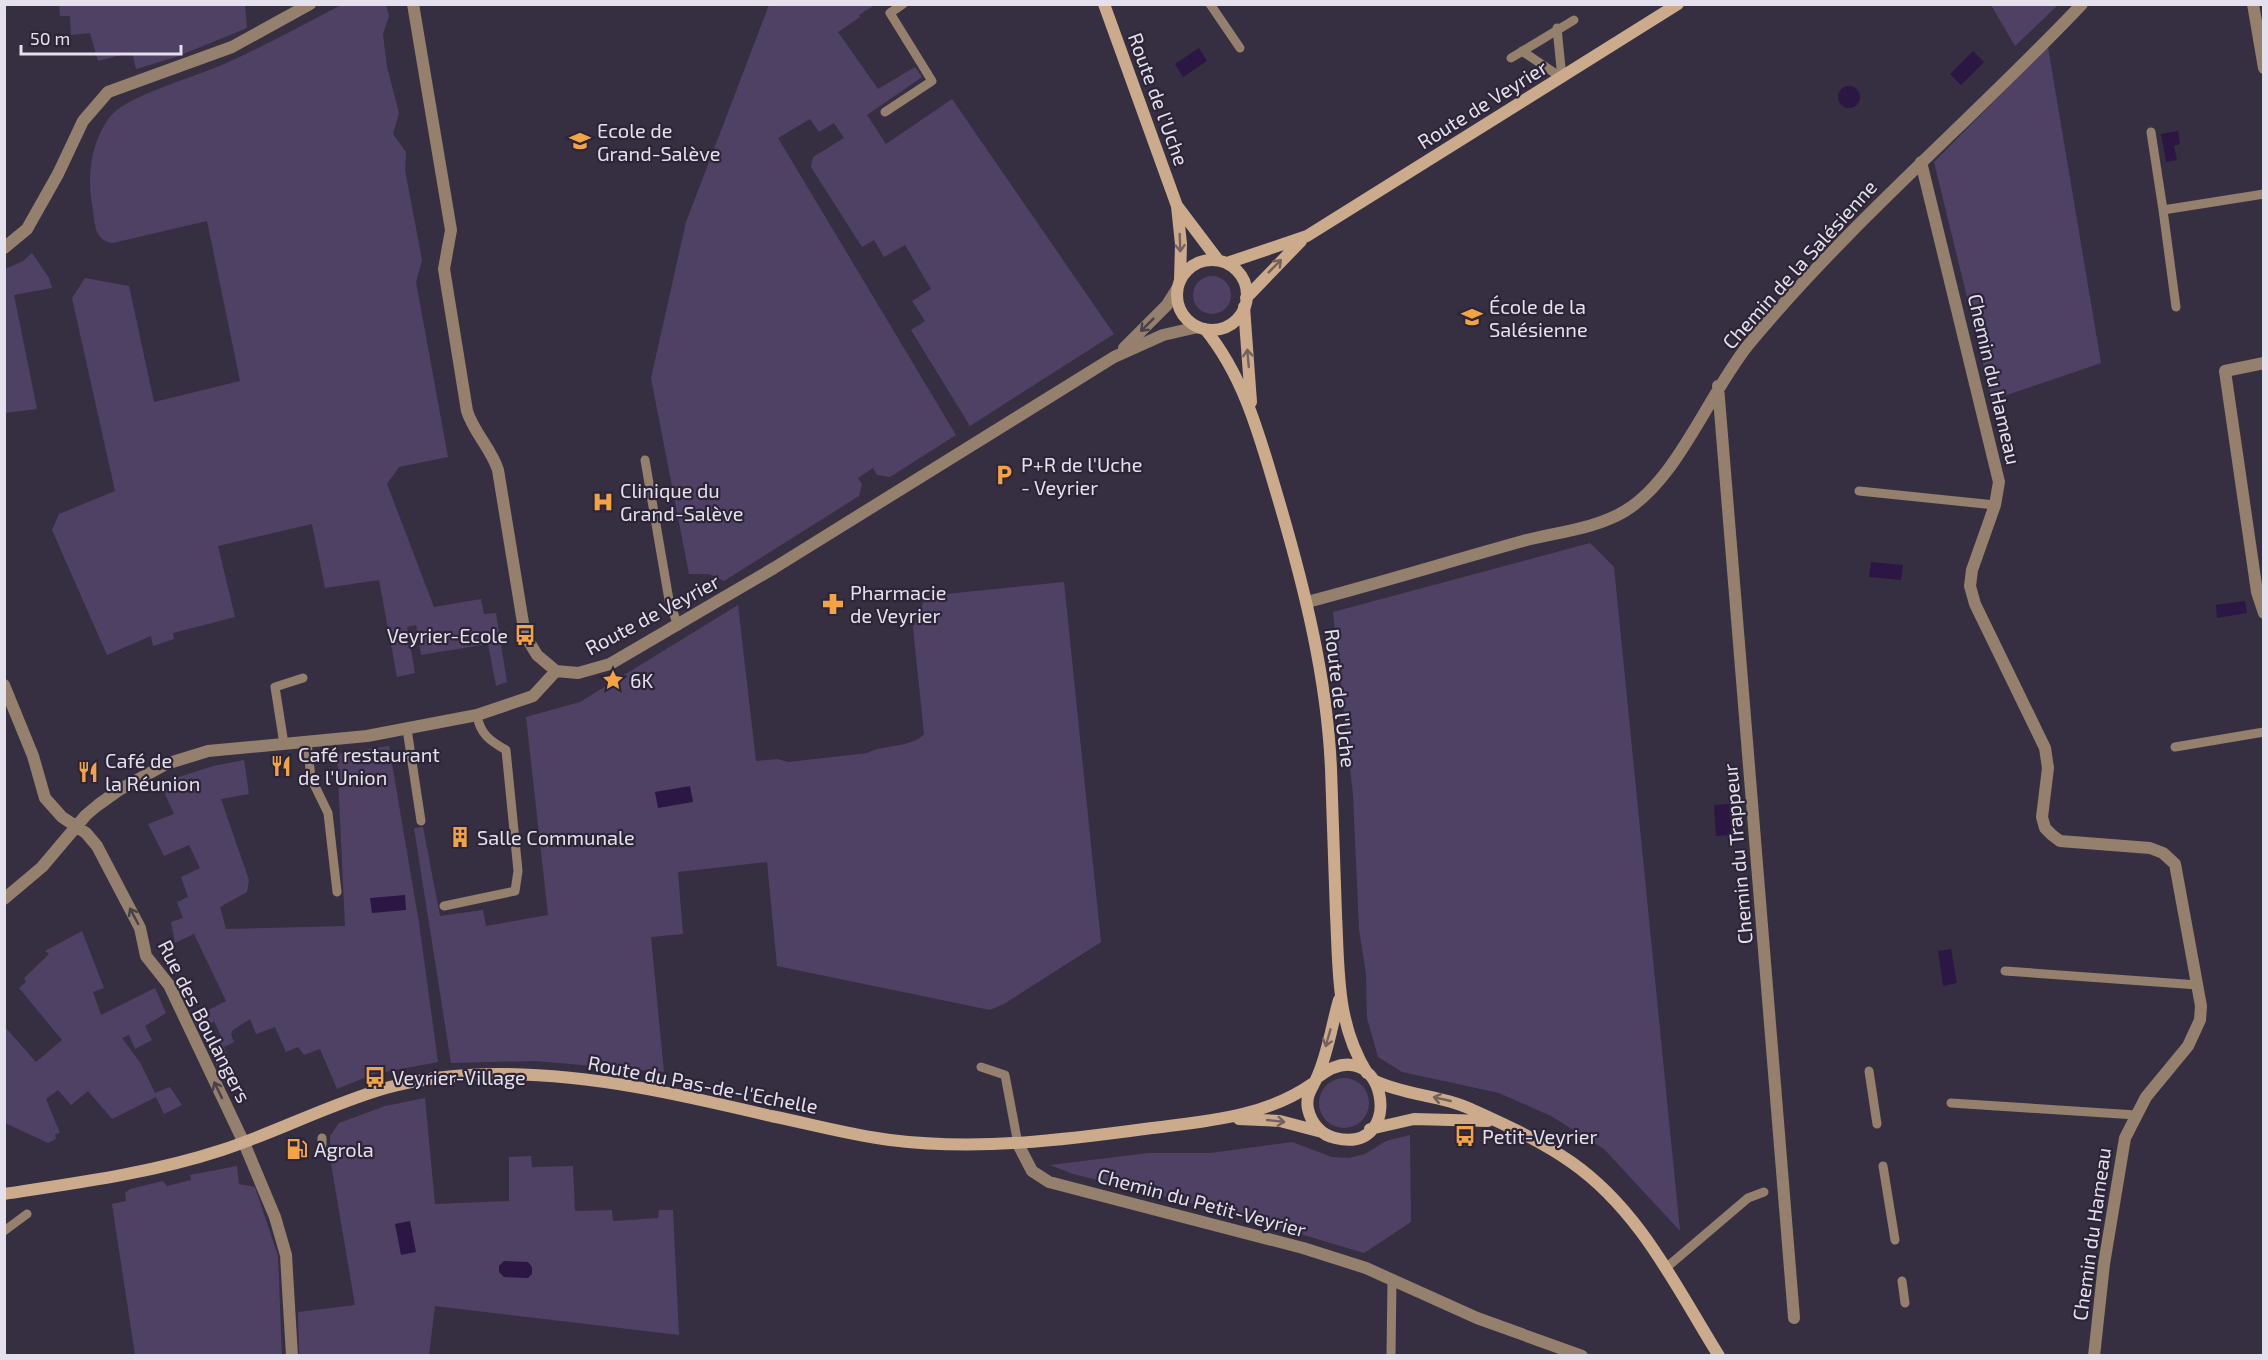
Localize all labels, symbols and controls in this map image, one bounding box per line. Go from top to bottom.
scale bar [21,18,182,56]
text: 50 m [30,27,70,49]
street label: Route de l'Uche [1124,29,1194,169]
street label: Route de Veyrier [1413,54,1551,154]
place label: Ecole de Grand-Salève [597,118,720,165]
school or university icon: Ecole de Grand-Salève [568,129,592,153]
street label: Chemin de la Salésienne [1717,175,1881,353]
one-way arrow [1175,233,1186,253]
one-way arrow [1268,259,1283,274]
street label: Chemin du Hameau [1964,291,2026,467]
place label: École de la Salésienne [1489,294,1588,341]
school or university icon: École de la Salésienne [1460,305,1484,329]
one-way arrow [1140,317,1155,332]
one-way arrow [1242,349,1253,369]
place label: P+R de l'Uche - Veyrier [1021,452,1142,499]
parking icon: P+R de l'Uche - Veyrier [992,463,1016,487]
place label: Clinique du Grand-Salève [620,478,743,525]
hospital icon: Clinique du Grand-Salève [591,490,615,514]
street label: Route de Veyrier [581,569,723,659]
place label: Pharmacie de Veyrier [850,580,946,627]
pharmacy icon: Pharmacie de Veyrier [821,592,845,616]
place label: Veyrier-Ecole [387,623,508,647]
bus stop icon: Veyrier-Ecole [513,623,537,647]
street label: Route de l'Uche [1321,627,1361,769]
place icon: 6K [601,668,625,692]
place label: 6K [630,668,653,692]
place label: Café restaurant de l'Union [298,742,440,789]
place label: Café de la Réunion [105,748,200,795]
restaurant icon: Café restaurant de l'Union [269,754,293,778]
restaurant icon: Café de la Réunion [76,760,100,784]
street label: Chemin du Trappeur [1717,763,1757,945]
building icon: Salle Communale [448,825,472,849]
place label: Salle Communale [477,825,635,849]
one-way arrow [128,908,139,926]
street label: Rue des Boulangers [154,936,256,1106]
one-way arrow [1322,1028,1333,1047]
street label: Route du Pas-de-l'Echelle [586,1050,820,1118]
bus stop icon: Veyrier-Village [363,1065,387,1089]
place label: Veyrier-Village [392,1065,526,1089]
one-way arrow [212,1081,224,1099]
one-way arrow [1432,1093,1451,1105]
one-way arrow [1266,1116,1285,1127]
bus stop icon: Petit-Veyrier [1453,1124,1477,1148]
place label: Petit-Veyrier [1482,1124,1598,1148]
fuel station icon: Agrola [285,1137,309,1161]
place label: Agrola [314,1137,374,1161]
street label: Chemin du Hameau [2067,1146,2115,1322]
street label: Chemin du Petit-Veyrier [1095,1163,1309,1241]

